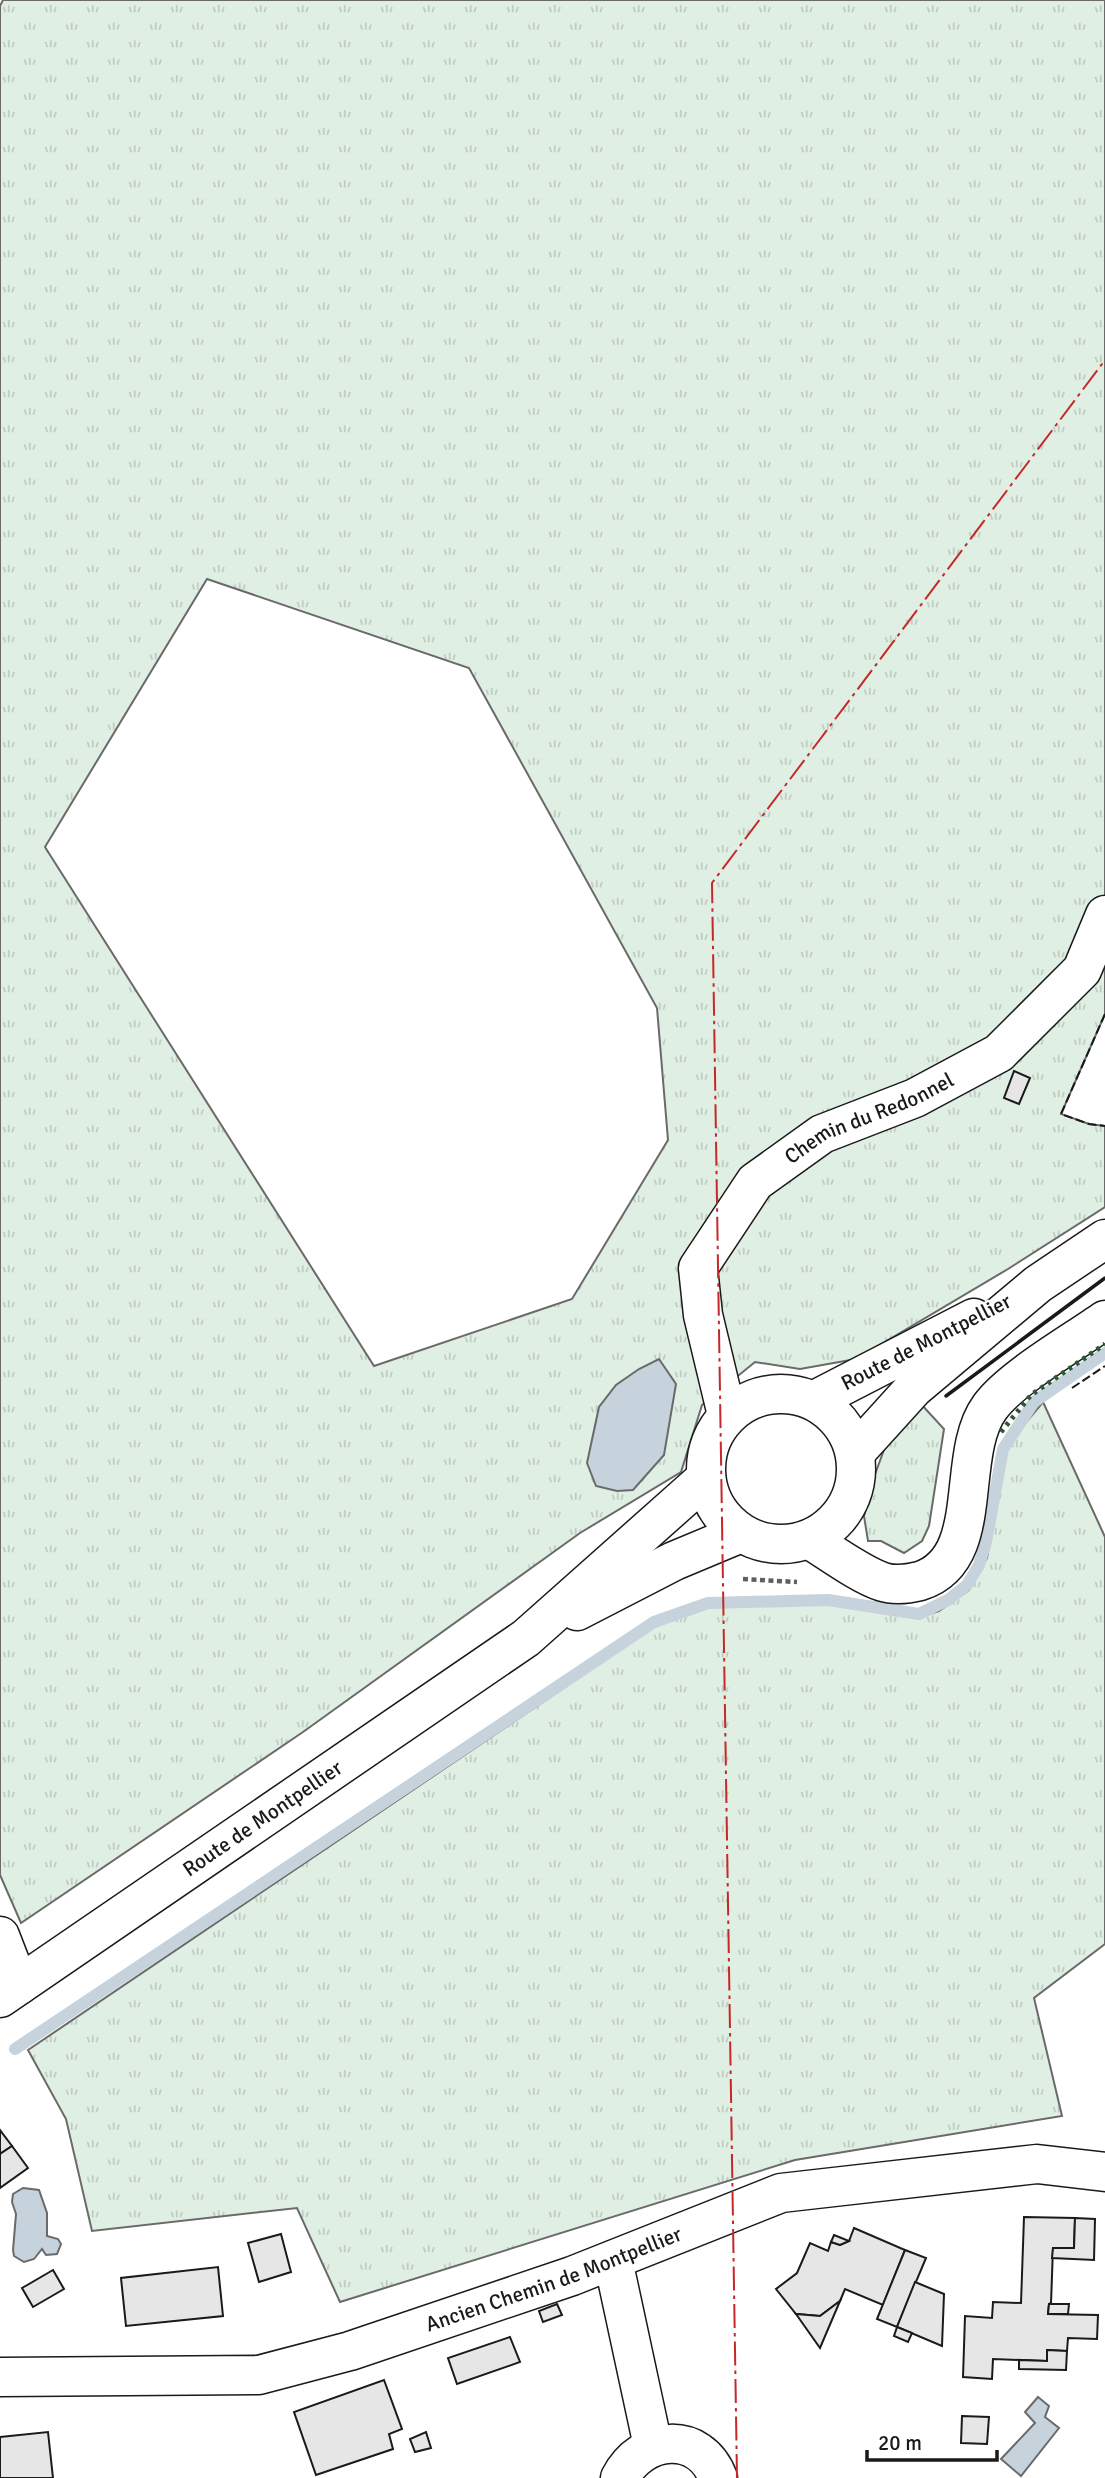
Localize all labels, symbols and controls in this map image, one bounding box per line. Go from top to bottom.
street label: Chemin du Redonnel [779,1067,958,1170]
street label: Route de Montpellier [837,1288,1016,1396]
street label: Route de Montpellier [178,1755,347,1882]
street label: Ancien Chemin de Montpellier [422,2221,686,2338]
scale bar [867,2418,996,2462]
text: 20 m [878,2430,922,2456]

